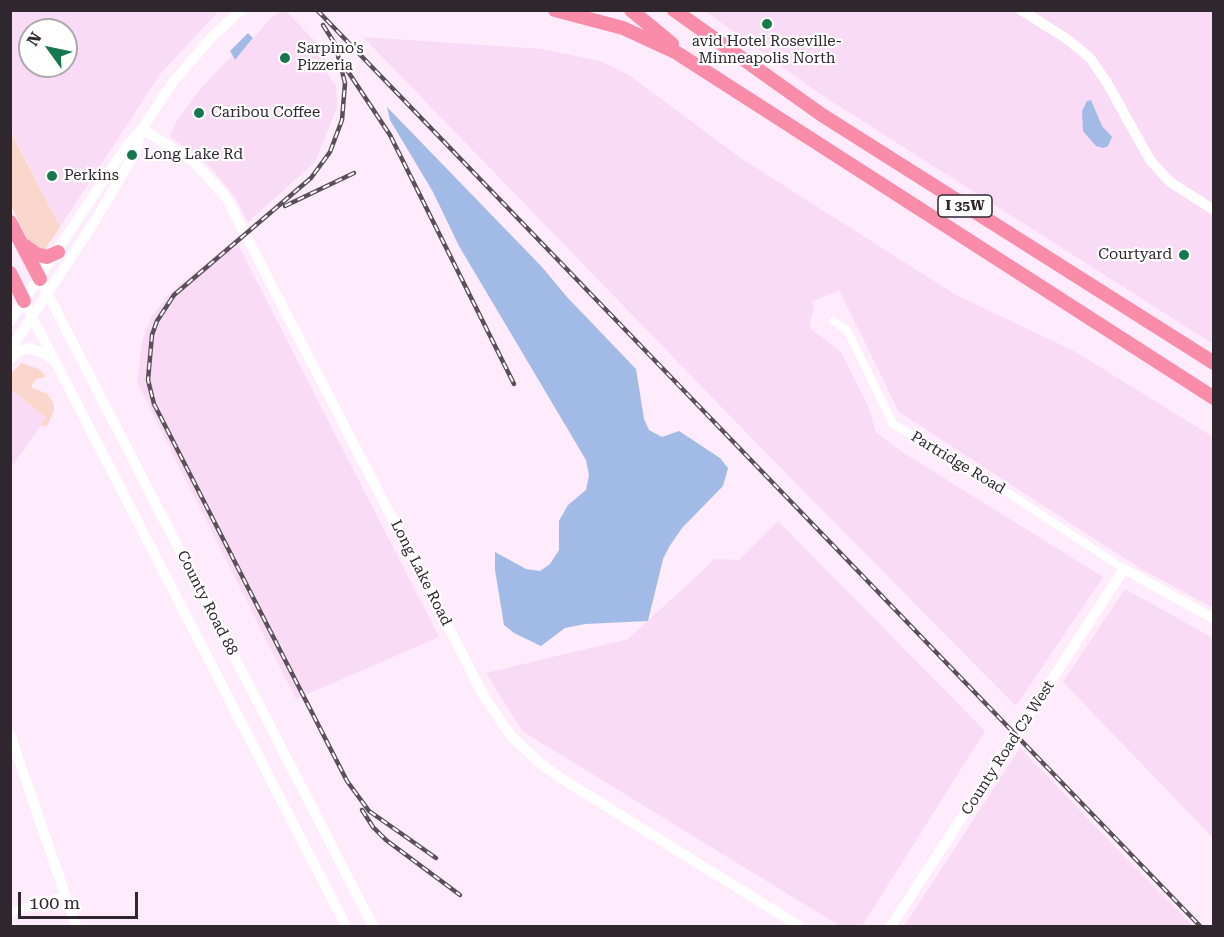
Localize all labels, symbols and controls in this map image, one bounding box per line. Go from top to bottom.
marker: avid Hotel Roseville- Minneapolis North [760,17,774,31]
north arrow [18,18,78,78]
text: N [23,29,45,49]
place label: avid Hotel Roseville- Minneapolis North [692,33,842,68]
place label: Sarpino's Pizzeria [297,40,364,75]
marker: Sarpino's Pizzeria [278,51,292,65]
place label: Caribou Coffee [211,104,320,122]
marker: Caribou Coffee [192,106,206,120]
place label: Long Lake Rd [144,146,243,164]
marker: Long Lake Rd [125,148,139,162]
place label: Perkins [64,167,119,185]
marker: Perkins [45,169,59,183]
road number: I 35W [938,195,992,217]
place label: Courtyard [1098,246,1172,264]
marker: Courtyard [1177,248,1191,262]
street label: Partridge Road [908,428,1008,498]
street label: Long Lake Road [387,517,455,629]
street label: County Road 88 [173,548,241,658]
street label: County Road C2 West [958,677,1058,819]
scale bar [21,880,141,918]
text: 100 m [29,892,80,913]

